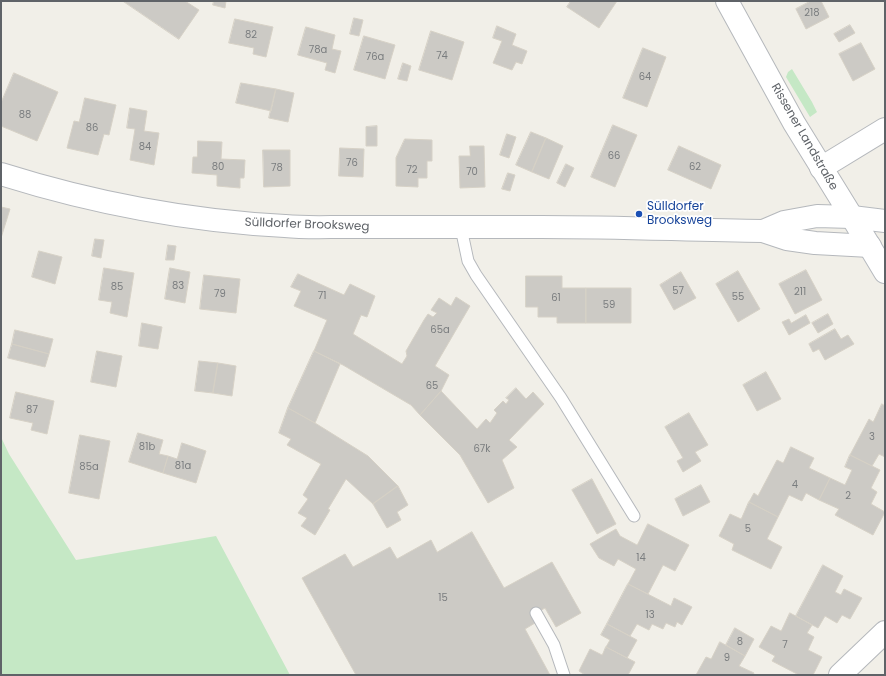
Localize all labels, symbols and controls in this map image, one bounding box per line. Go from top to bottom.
house number: 218 [804,7,820,19]
house number: 82 [245,29,257,41]
house number: 78a [309,44,327,56]
house number: 74 [436,50,448,62]
house number: 76a [366,51,384,63]
house number: 64 [639,71,651,83]
street label: Rissener Landstraße [768,81,840,193]
house number: 88 [19,109,31,121]
house number: 86 [86,122,98,134]
house number: 84 [139,141,151,153]
house number: 66 [608,150,620,162]
house number: 76 [346,157,358,169]
house number: 80 [212,161,224,173]
house number: 62 [689,161,701,173]
house number: 78 [271,162,283,174]
house number: 72 [406,164,418,176]
house number: 70 [466,166,478,178]
place label: Sülldorfer Brooksweg [647,200,712,228]
marker: Sülldorfer Brooksweg [634,209,644,219]
street label: Sülldorfer Brooksweg [244,216,370,234]
house number: 83 [172,280,184,292]
house number: 85 [111,281,123,293]
house number: 57 [672,285,684,297]
house number: 211 [794,286,806,298]
house number: 79 [214,288,226,300]
house number: 71 [318,290,326,302]
house number: 55 [732,291,744,303]
house number: 61 [551,292,561,304]
house number: 59 [603,299,615,311]
house number: 65a [430,324,450,336]
house number: 65 [426,380,438,392]
house number: 87 [26,404,38,416]
house number: 3 [869,431,875,443]
house number: 81b [139,441,155,453]
house number: 67k [474,443,490,455]
house number: 81a [175,460,191,472]
house number: 85a [79,461,99,473]
house number: 4 [792,479,798,491]
house number: 2 [845,490,851,502]
house number: 5 [745,523,751,535]
house number: 14 [636,552,646,564]
house number: 15 [438,592,448,604]
house number: 13 [645,609,655,621]
house number: 8 [737,636,743,648]
house number: 7 [782,639,788,651]
house number: 9 [724,652,730,664]

